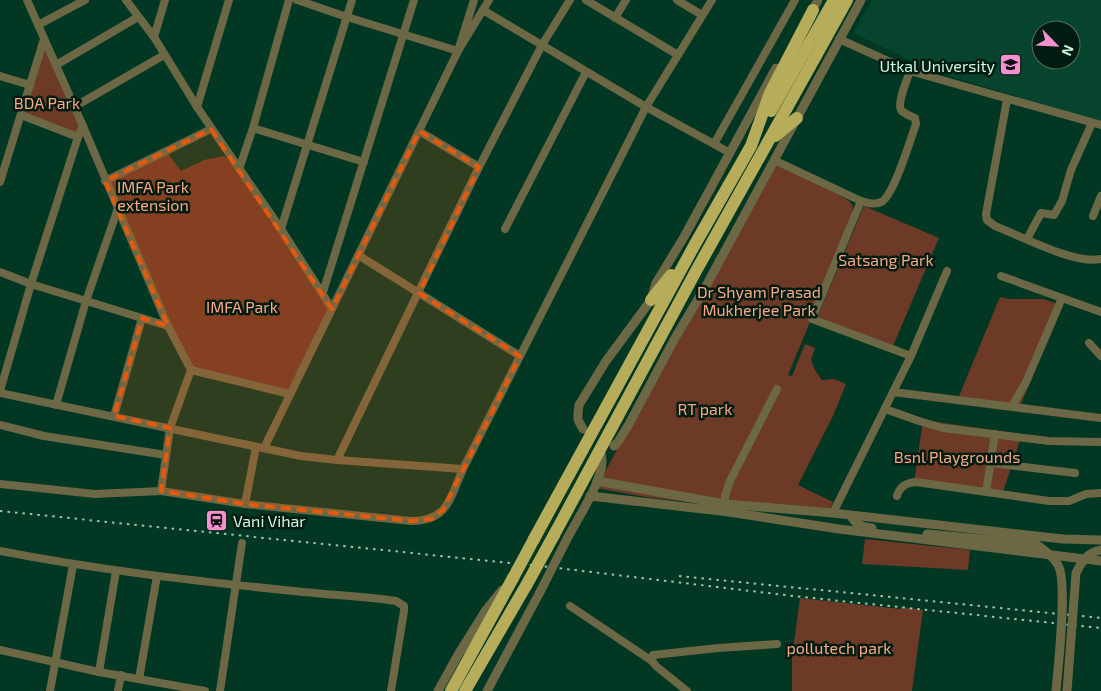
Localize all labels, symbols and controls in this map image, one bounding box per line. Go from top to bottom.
north arrow [1031,20,1081,70]
text: N [1059,42,1078,59]
school or university icon: Utkal University [999,53,1023,77]
place label: Utkal University [879,56,996,75]
park label: BDA Park [14,93,80,112]
park label: IMFA Park extension [117,177,189,214]
park label: Satsang Park [838,250,934,269]
park label: Dr Shyam Prasad Mukherjee Park [697,282,821,320]
park label: IMFA Park [206,297,278,316]
park label: RT park [678,399,732,418]
park label: Bsnl Playgrounds [894,447,1020,466]
station icon: Vani Vihar [205,508,229,532]
place label: Vani Vihar [233,511,306,530]
park label: pollutech park [787,638,892,657]

